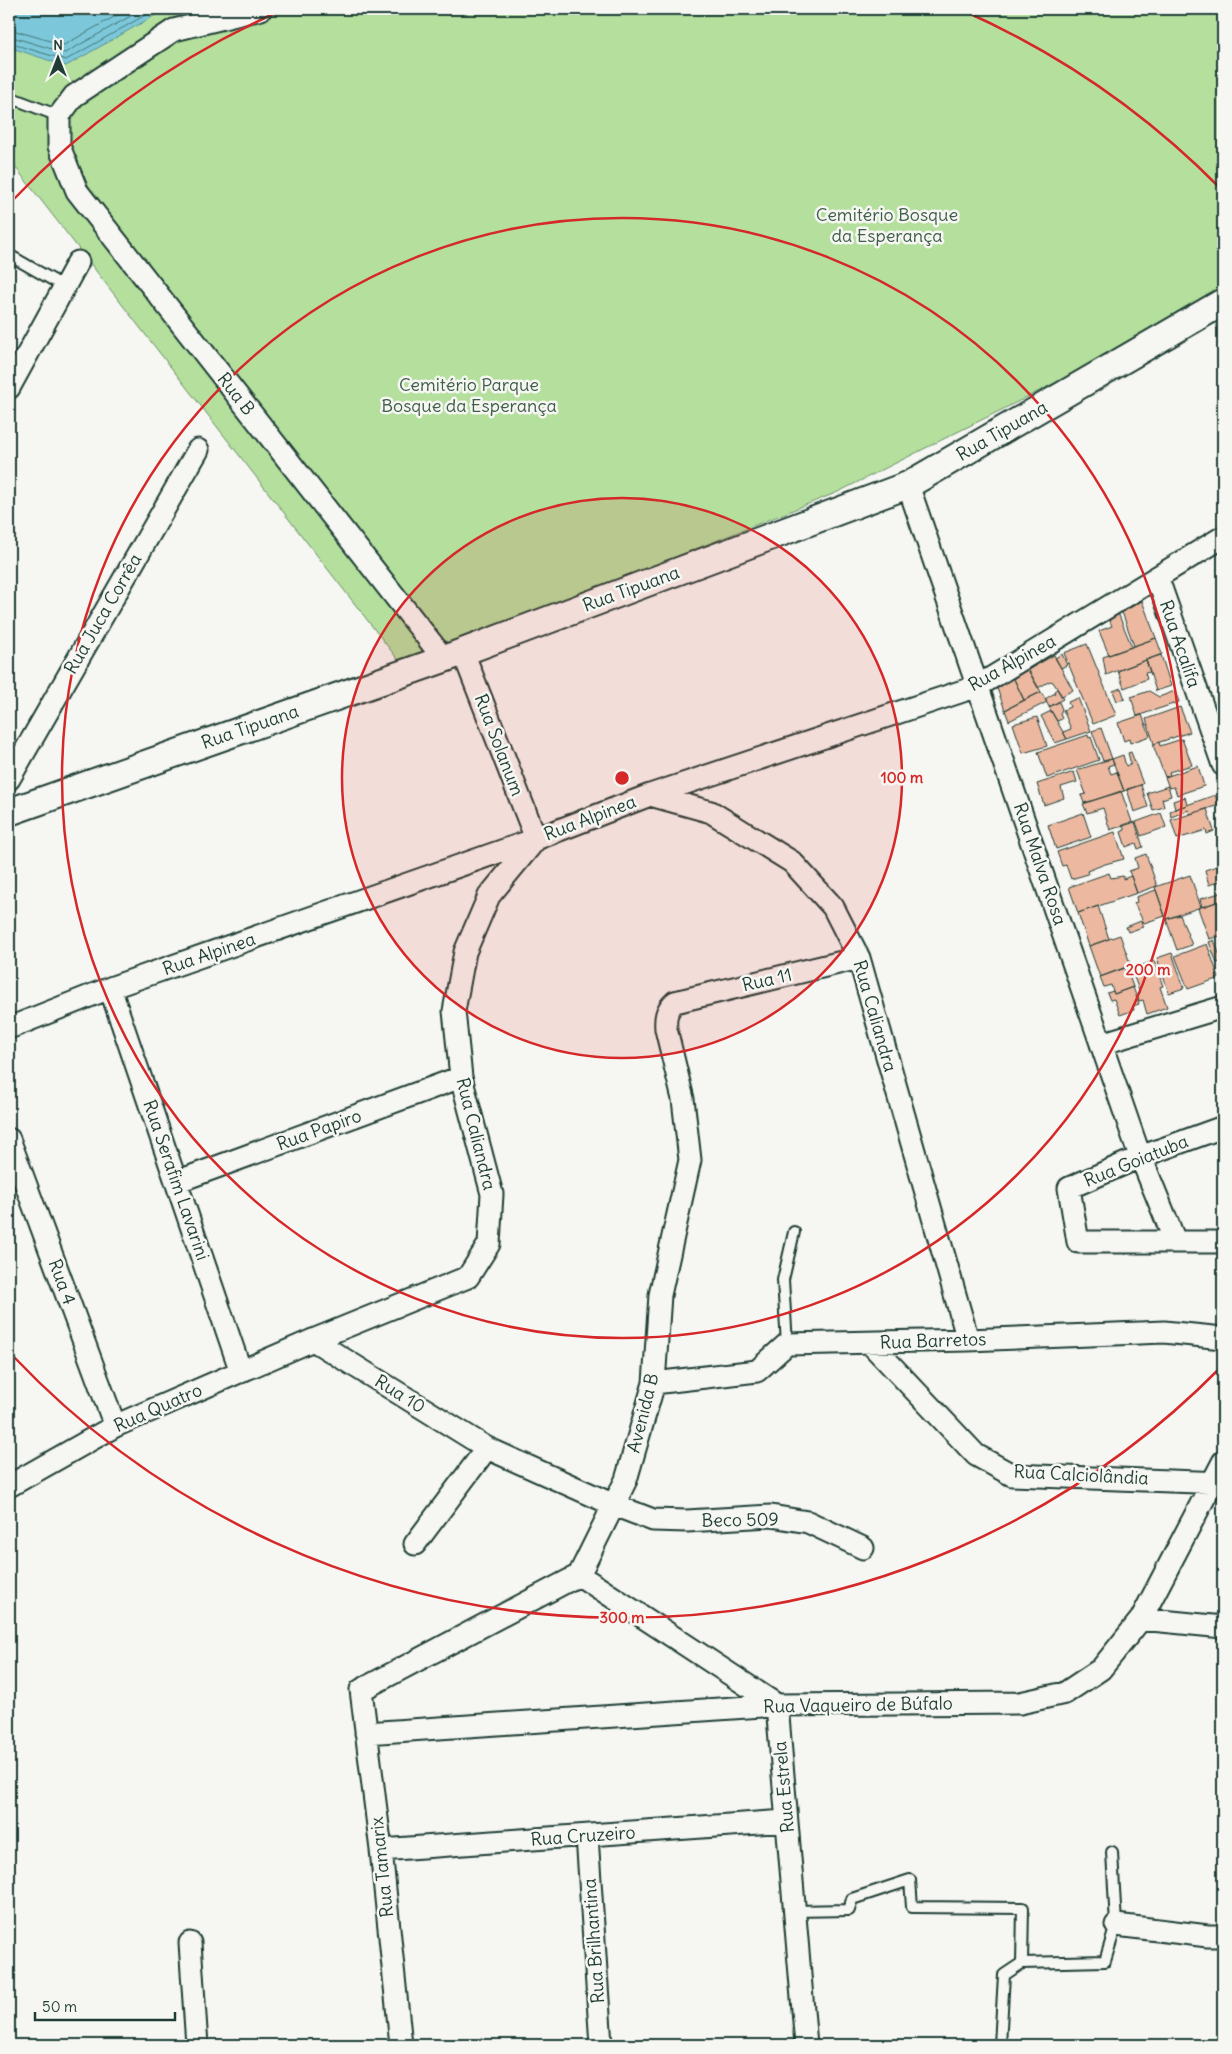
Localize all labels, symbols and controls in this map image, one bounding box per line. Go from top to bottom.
north arrow [32,32,82,82]
text: N [53,36,63,54]
park label: Cemitério Bosque da Esperança [816,203,958,247]
street label: Rua B [213,368,260,420]
park label: Cemitério Parque Bosque da Esperança [381,373,557,417]
street label: Rua Tipuana [952,395,1051,466]
street label: Rua Juca Corrêa [59,549,146,678]
street label: Rua Tipuana [579,560,682,617]
street label: Rua Acalifa [1155,597,1206,691]
street label: Rua Alpinea [964,629,1060,696]
street label: Rua Solanum [469,691,530,799]
street label: Rua Tipuana [198,699,302,754]
text: 100 m [881,768,923,787]
centre of rings [613,769,631,787]
street label: Rua Alpinea [541,789,639,846]
street label: Rua Malva Rosa [1009,799,1072,928]
street label: Rua Alpinea [159,927,258,980]
street label: Rua Caliandra [849,957,902,1074]
text: 200 m [1126,960,1170,979]
street label: Rua 11 [740,963,794,996]
street label: Rua Caliandra [451,1075,502,1192]
street label: Rua Serafim Lavarini [138,1097,215,1263]
street label: Rua Papiro [273,1104,364,1155]
street label: Rua Goiatuba [1080,1129,1191,1192]
street label: Rua 4 [44,1256,81,1308]
street label: Rua Barretos [879,1327,987,1354]
street label: Rua 10 [371,1369,430,1418]
street label: Avenida B [622,1371,664,1455]
street label: Rua Quatro [110,1378,205,1437]
street label: Rua Calciolândia [1013,1459,1149,1490]
street label: Beco 509 [701,1507,779,1532]
text: 300 m [600,1608,645,1627]
street label: Rua Vaqueiro de Búfalo [763,1691,953,1718]
street label: Rua Estrela [768,1740,799,1834]
street label: Rua Tamarix [365,1815,398,1919]
street label: Rua Cruzeiro [530,1820,636,1851]
street label: Rua Brilhantina [578,1878,609,2004]
scale bar [35,1989,175,2021]
text: 50 m [42,1997,77,2016]

